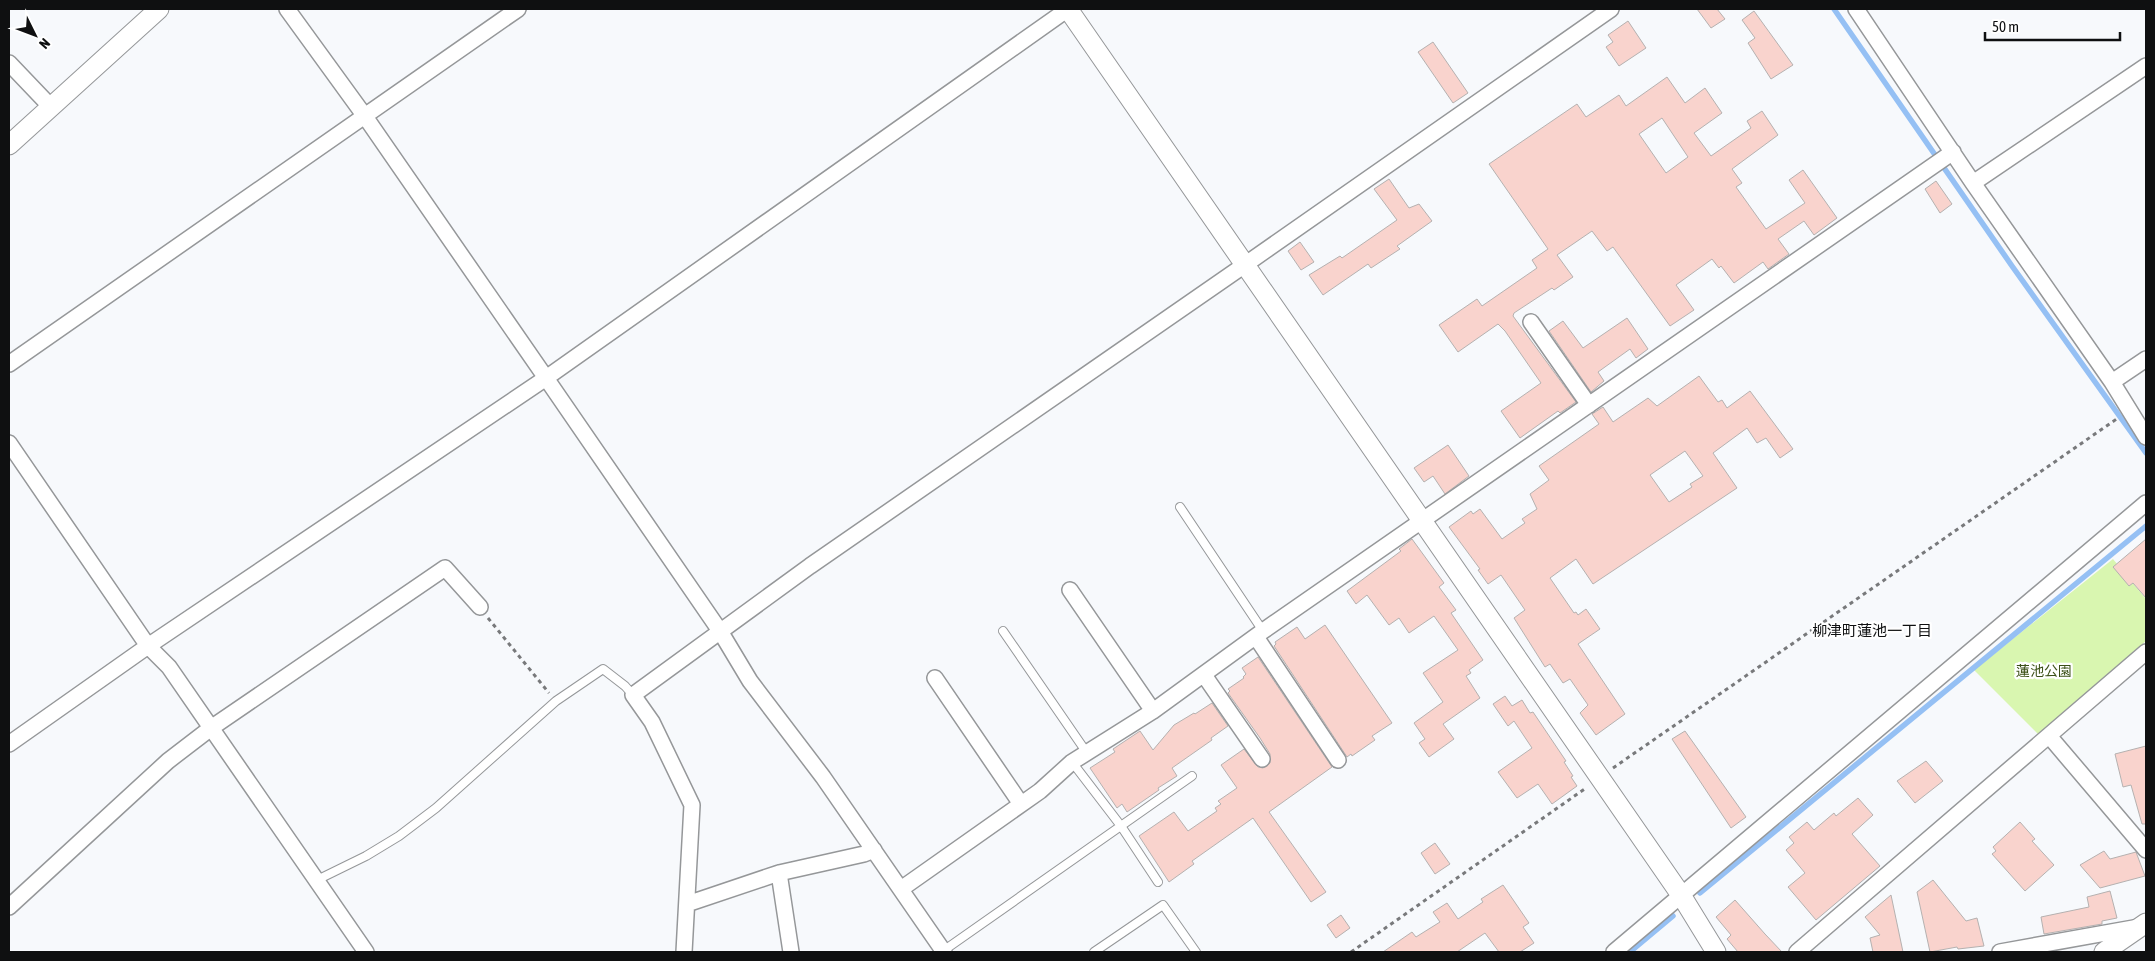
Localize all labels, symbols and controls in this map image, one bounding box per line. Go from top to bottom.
north arrow [10,10,60,60]
scale bar [1985,10,2120,42]
text: 50 m [1992,18,2019,35]
text: N [36,35,53,52]
district label: 柳津町蓮池一丁目 [1812,622,1932,639]
park label: 蓮池公園 [2016,663,2072,679]

